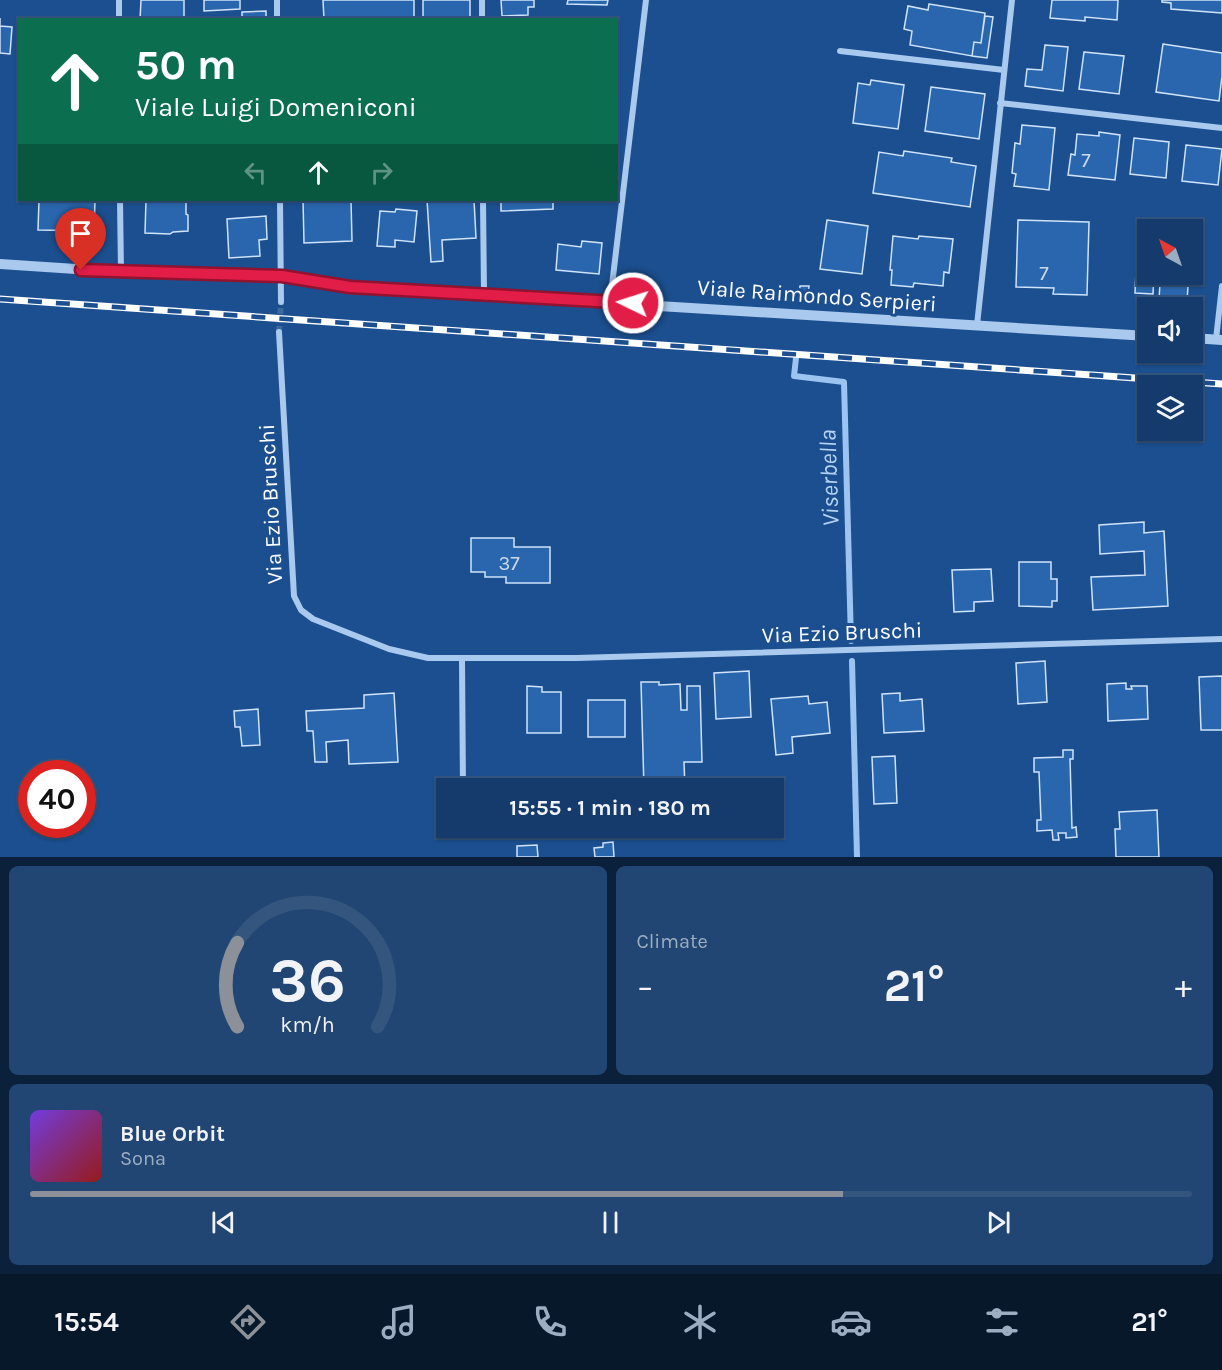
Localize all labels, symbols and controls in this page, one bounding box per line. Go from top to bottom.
text: 50 m [135,40,237,90]
icon: ahead [36,42,114,120]
text: Viale Luigi Domeniconi [135,91,417,123]
house number: 7 [1081,149,1091,172]
icon: left [239,156,272,189]
icon: ahead [302,156,335,189]
icon: right [365,156,398,189]
pin [55,208,106,270]
icon: arrive [64,217,97,250]
north arrow [1137,219,1203,285]
map controls [1137,219,1203,441]
house number: 7 [1039,262,1049,285]
position arrow [601,271,665,335]
street label: Viale Raimondo Serpieri [696,275,937,317]
button: sound [1137,297,1203,363]
button: layers [1137,375,1203,441]
street label: Via Ezio Bruschi [254,423,288,585]
water label: Viserbella [813,429,845,527]
house number: 37 [498,552,520,575]
street label: Via Ezio Bruschi [761,617,923,649]
speed limit sign: 40 [18,760,96,838]
text: 15:55 · 1 min · 180 m [509,795,711,821]
text: Climate [637,930,708,953]
text: 36 [269,944,346,1017]
text: 21° [884,960,945,1012]
text: − [637,967,654,1005]
text: + [1175,967,1192,1005]
text: km/h [281,1013,335,1038]
text: Blue Orbit [120,1121,225,1147]
text: Sona [120,1147,166,1170]
icon: previous [207,1206,240,1239]
icon: pause [594,1206,627,1239]
icon: next [982,1206,1015,1239]
icon: directions [227,1301,269,1343]
icon: music [378,1301,420,1343]
icon: phone [529,1301,571,1343]
icon: climate [679,1301,721,1343]
icon: car [830,1301,872,1343]
icon: filters [981,1301,1023,1343]
text: 15:54 [54,1306,119,1338]
text: 21° [1131,1306,1168,1338]

